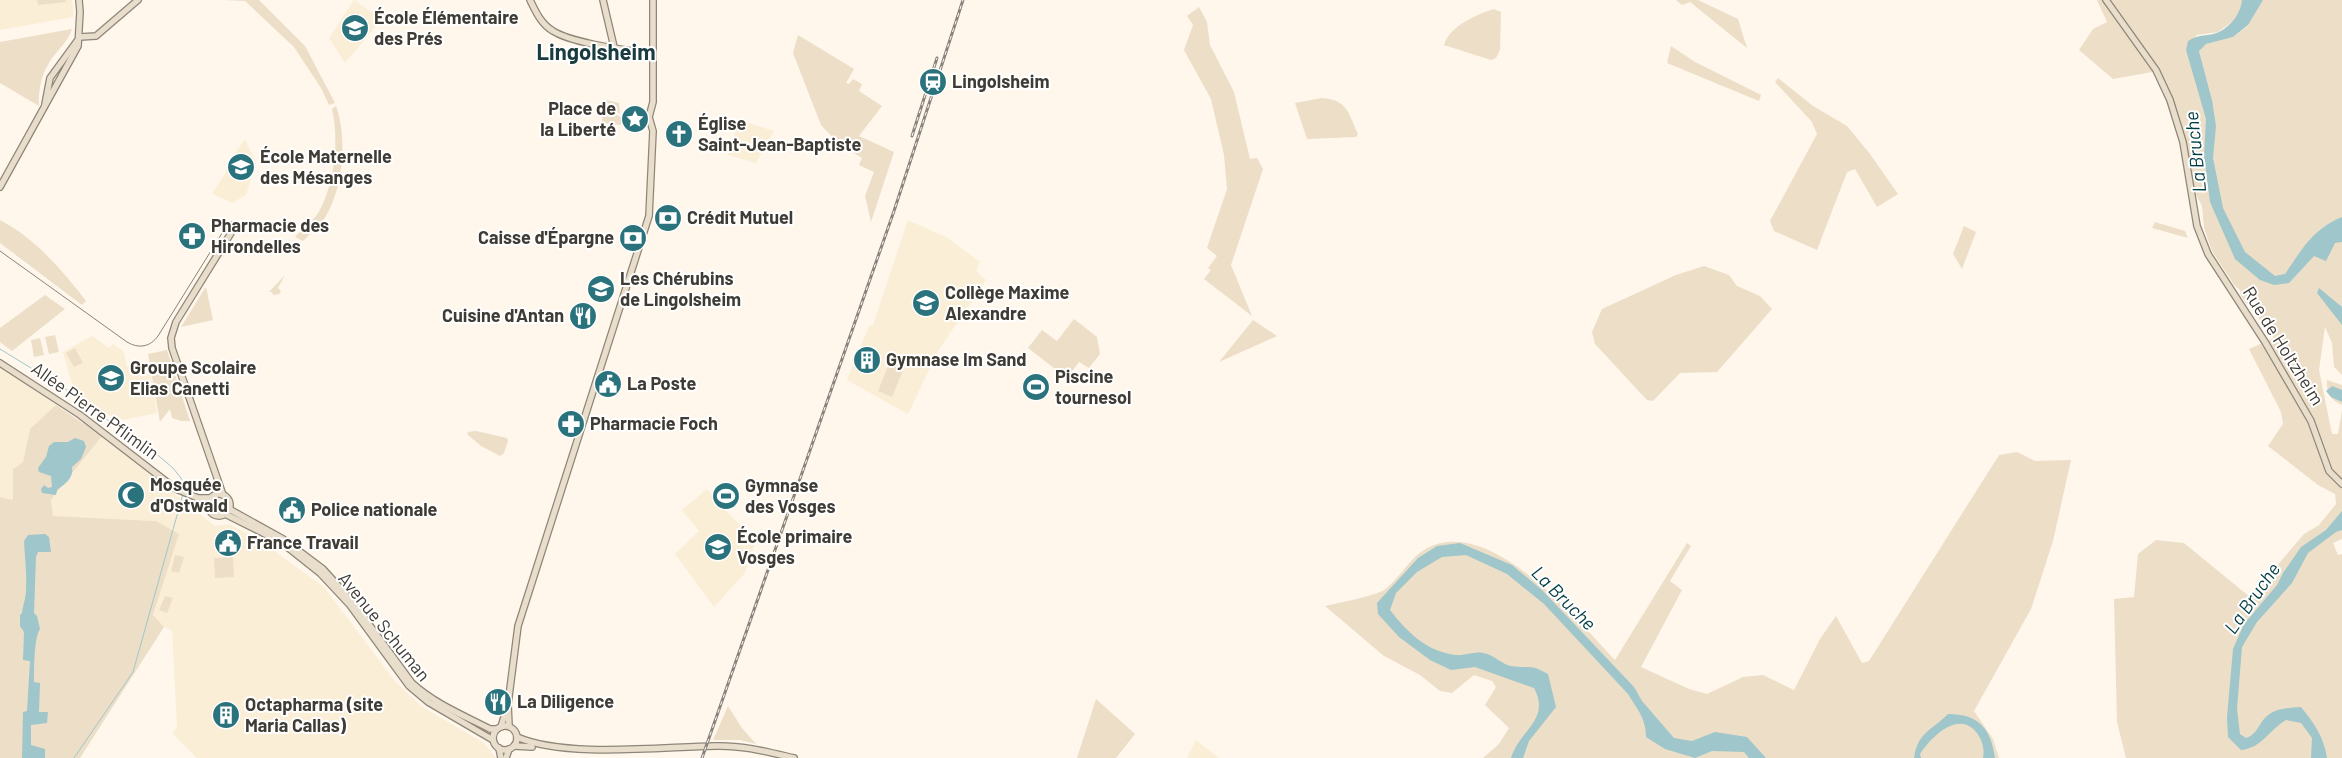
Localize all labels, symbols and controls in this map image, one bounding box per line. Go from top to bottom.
place label: École Élémentaire des Prés [374,6,519,49]
school or university icon: École Élémentaire des Prés [340,13,370,43]
district label: Lingolsheim [536,38,656,64]
station icon: Lingolsheim [918,67,948,97]
place label: Lingolsheim [952,70,1049,92]
place label: Place de la Liberté [540,97,616,140]
place icon: Place de la Liberté [620,104,650,134]
water label: La Bruche [2179,110,2210,194]
place label: Église Saint-Jean-Baptiste [698,112,862,155]
church icon: Église Saint-Jean-Baptiste [664,119,694,149]
place label: École Maternelle des Mésanges [260,145,392,188]
school or university icon: École Maternelle des Mésanges [226,152,256,182]
bank icon: Crédit Mutuel [653,203,683,233]
place label: Crédit Mutuel [687,206,793,228]
place label: Pharmacie des Hirondelles [211,214,329,257]
pharmacy icon: Pharmacie des Hirondelles [177,221,207,251]
bank icon: Caisse d'Épargne [618,223,648,253]
place label: Caisse d'Épargne [478,226,614,248]
place label: Les Chérubins de Lingolsheim [620,267,741,310]
school or university icon: Les Chérubins de Lingolsheim [586,274,616,304]
place label: Collège Maxime Alexandre [945,281,1070,324]
street label: Rue de Holtzheim [2239,282,2329,409]
school or university icon: Collège Maxime Alexandre [911,288,941,318]
restaurant icon: Cuisine d'Antan [568,301,598,331]
place label: Cuisine d'Antan [442,304,564,326]
building icon: Gymnase Im Sand [852,345,882,375]
place label: Gymnase Im Sand [886,348,1026,370]
place label: Groupe Scolaire Elias Canetti [130,356,257,399]
street label: Allée Pierre Pflimlin [28,357,164,464]
school or university icon: Groupe Scolaire Elias Canetti [96,363,126,393]
place label: Piscine tournesol [1055,365,1131,408]
public building icon: La Poste [593,369,623,399]
place label: La Poste [627,372,696,394]
sports icon: Piscine tournesol [1021,372,1051,402]
pharmacy icon: Pharmacie Foch [556,409,586,439]
place label: Pharmacie Foch [590,412,718,434]
place label: Mosquée d'Ostwald [150,473,228,516]
place label: Gymnase des Vosges [745,474,835,517]
mosque icon: Mosquée d'Ostwald [116,480,146,510]
sports icon: Gymnase des Vosges [711,481,741,511]
public building icon: Police nationale [277,495,307,525]
place label: Police nationale [311,498,438,520]
place label: École primaire Vosges [737,525,852,568]
public building icon: France Travail [213,528,243,558]
place label: France Travail [247,531,359,553]
school or university icon: École primaire Vosges [703,532,733,562]
water label: La Bruche [2219,558,2284,638]
water label: La Bruche [1527,561,1601,635]
street label: Avenue Schuman [334,567,435,685]
restaurant icon: La Diligence [483,687,513,717]
place label: La Diligence [517,690,614,712]
place label: Octapharma (site Maria Callas) [245,693,383,736]
building icon: Octapharma (site Maria Callas) [211,700,241,730]

